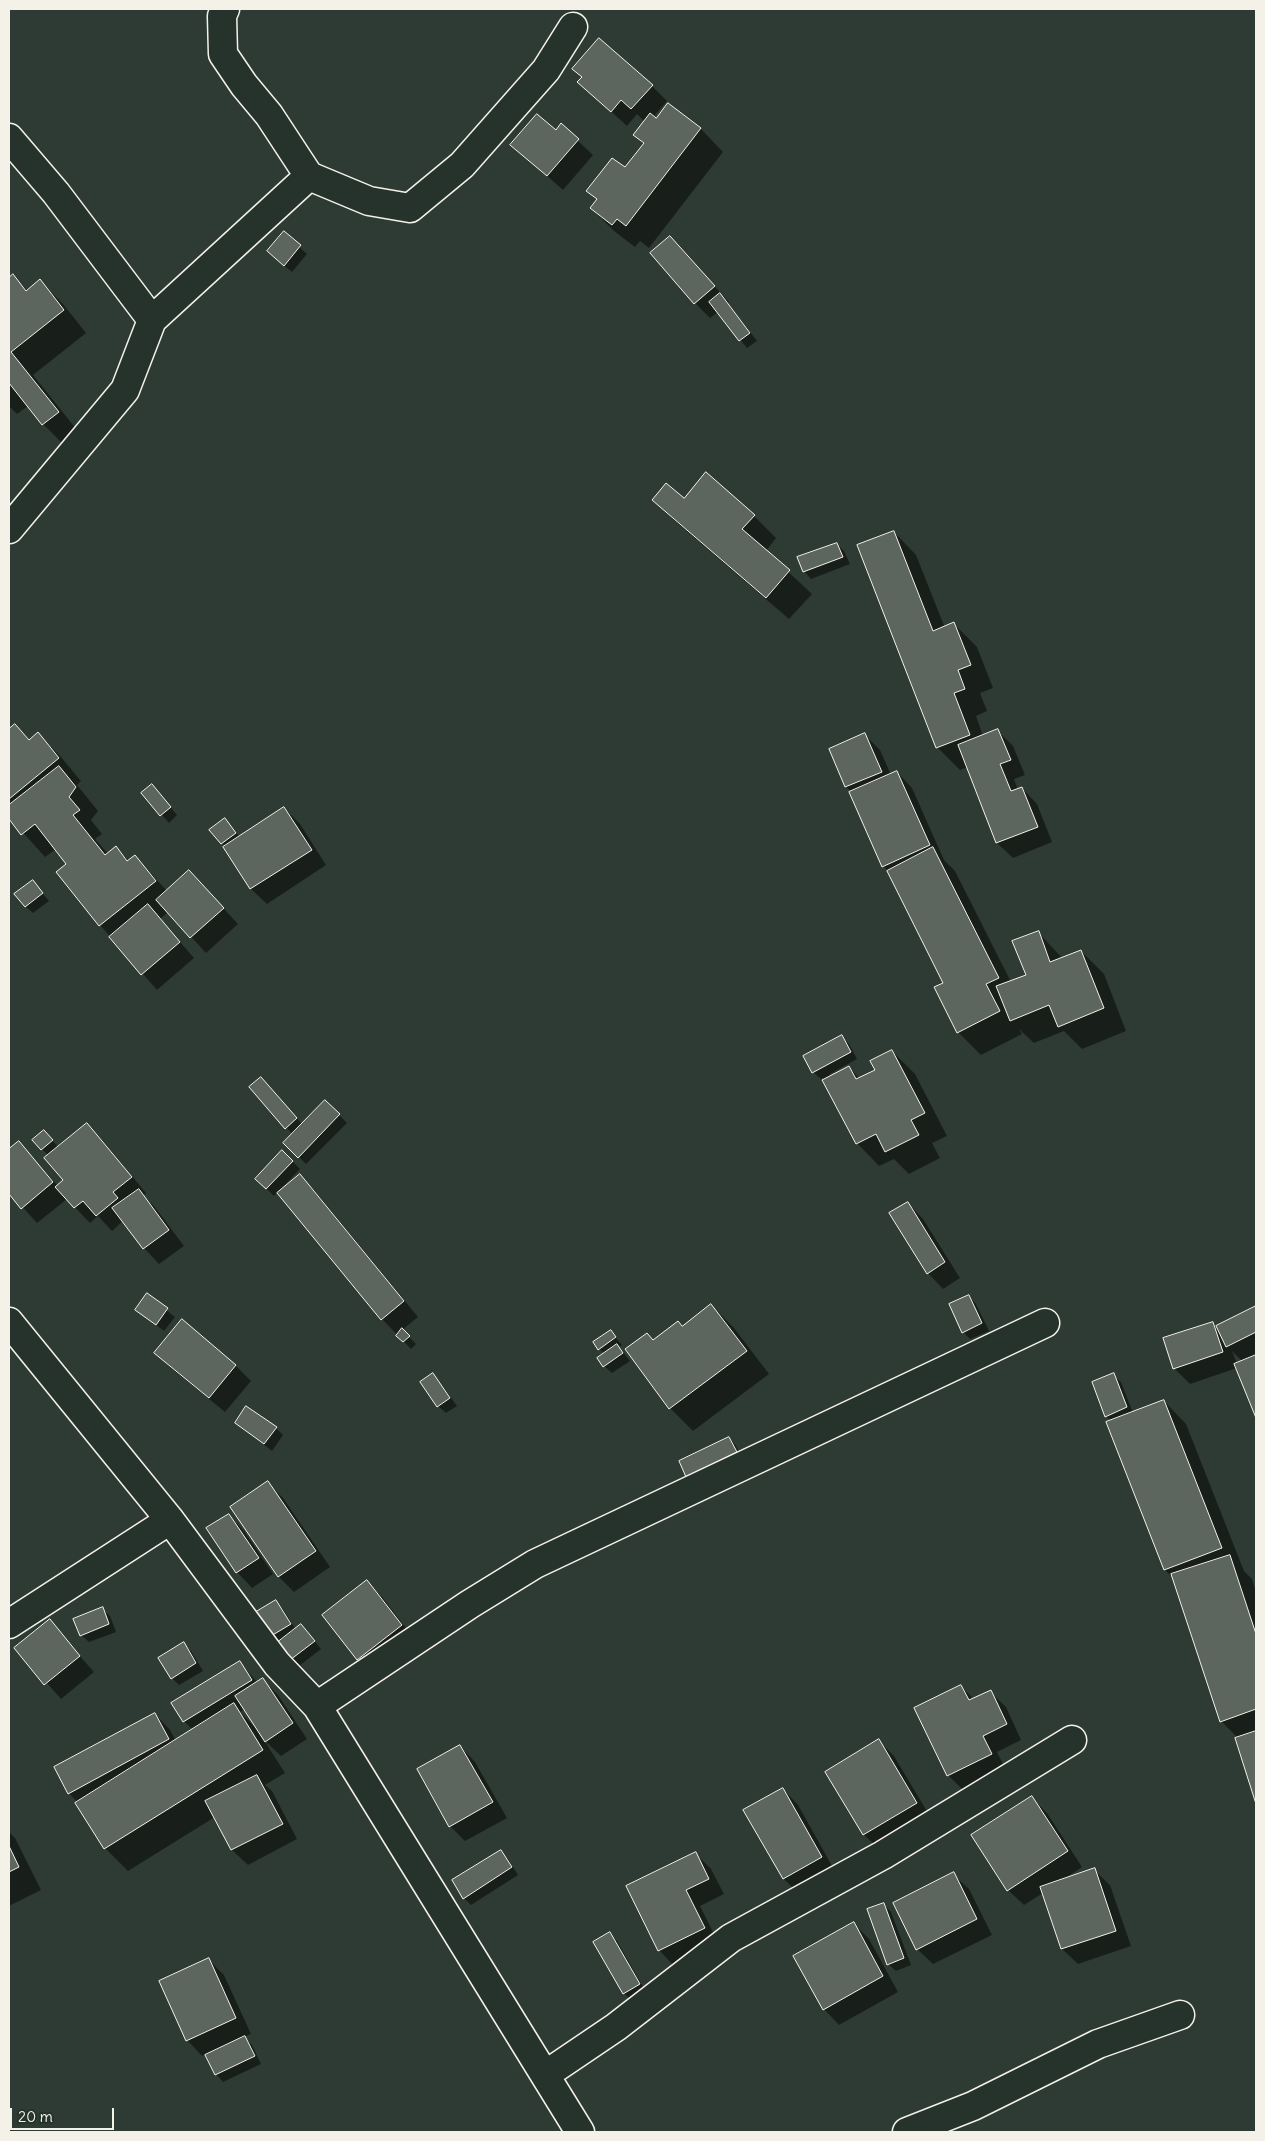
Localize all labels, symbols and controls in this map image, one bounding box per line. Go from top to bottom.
scale bar [12,2098,116,2130]
text: 20 m [18,2107,53,2126]

